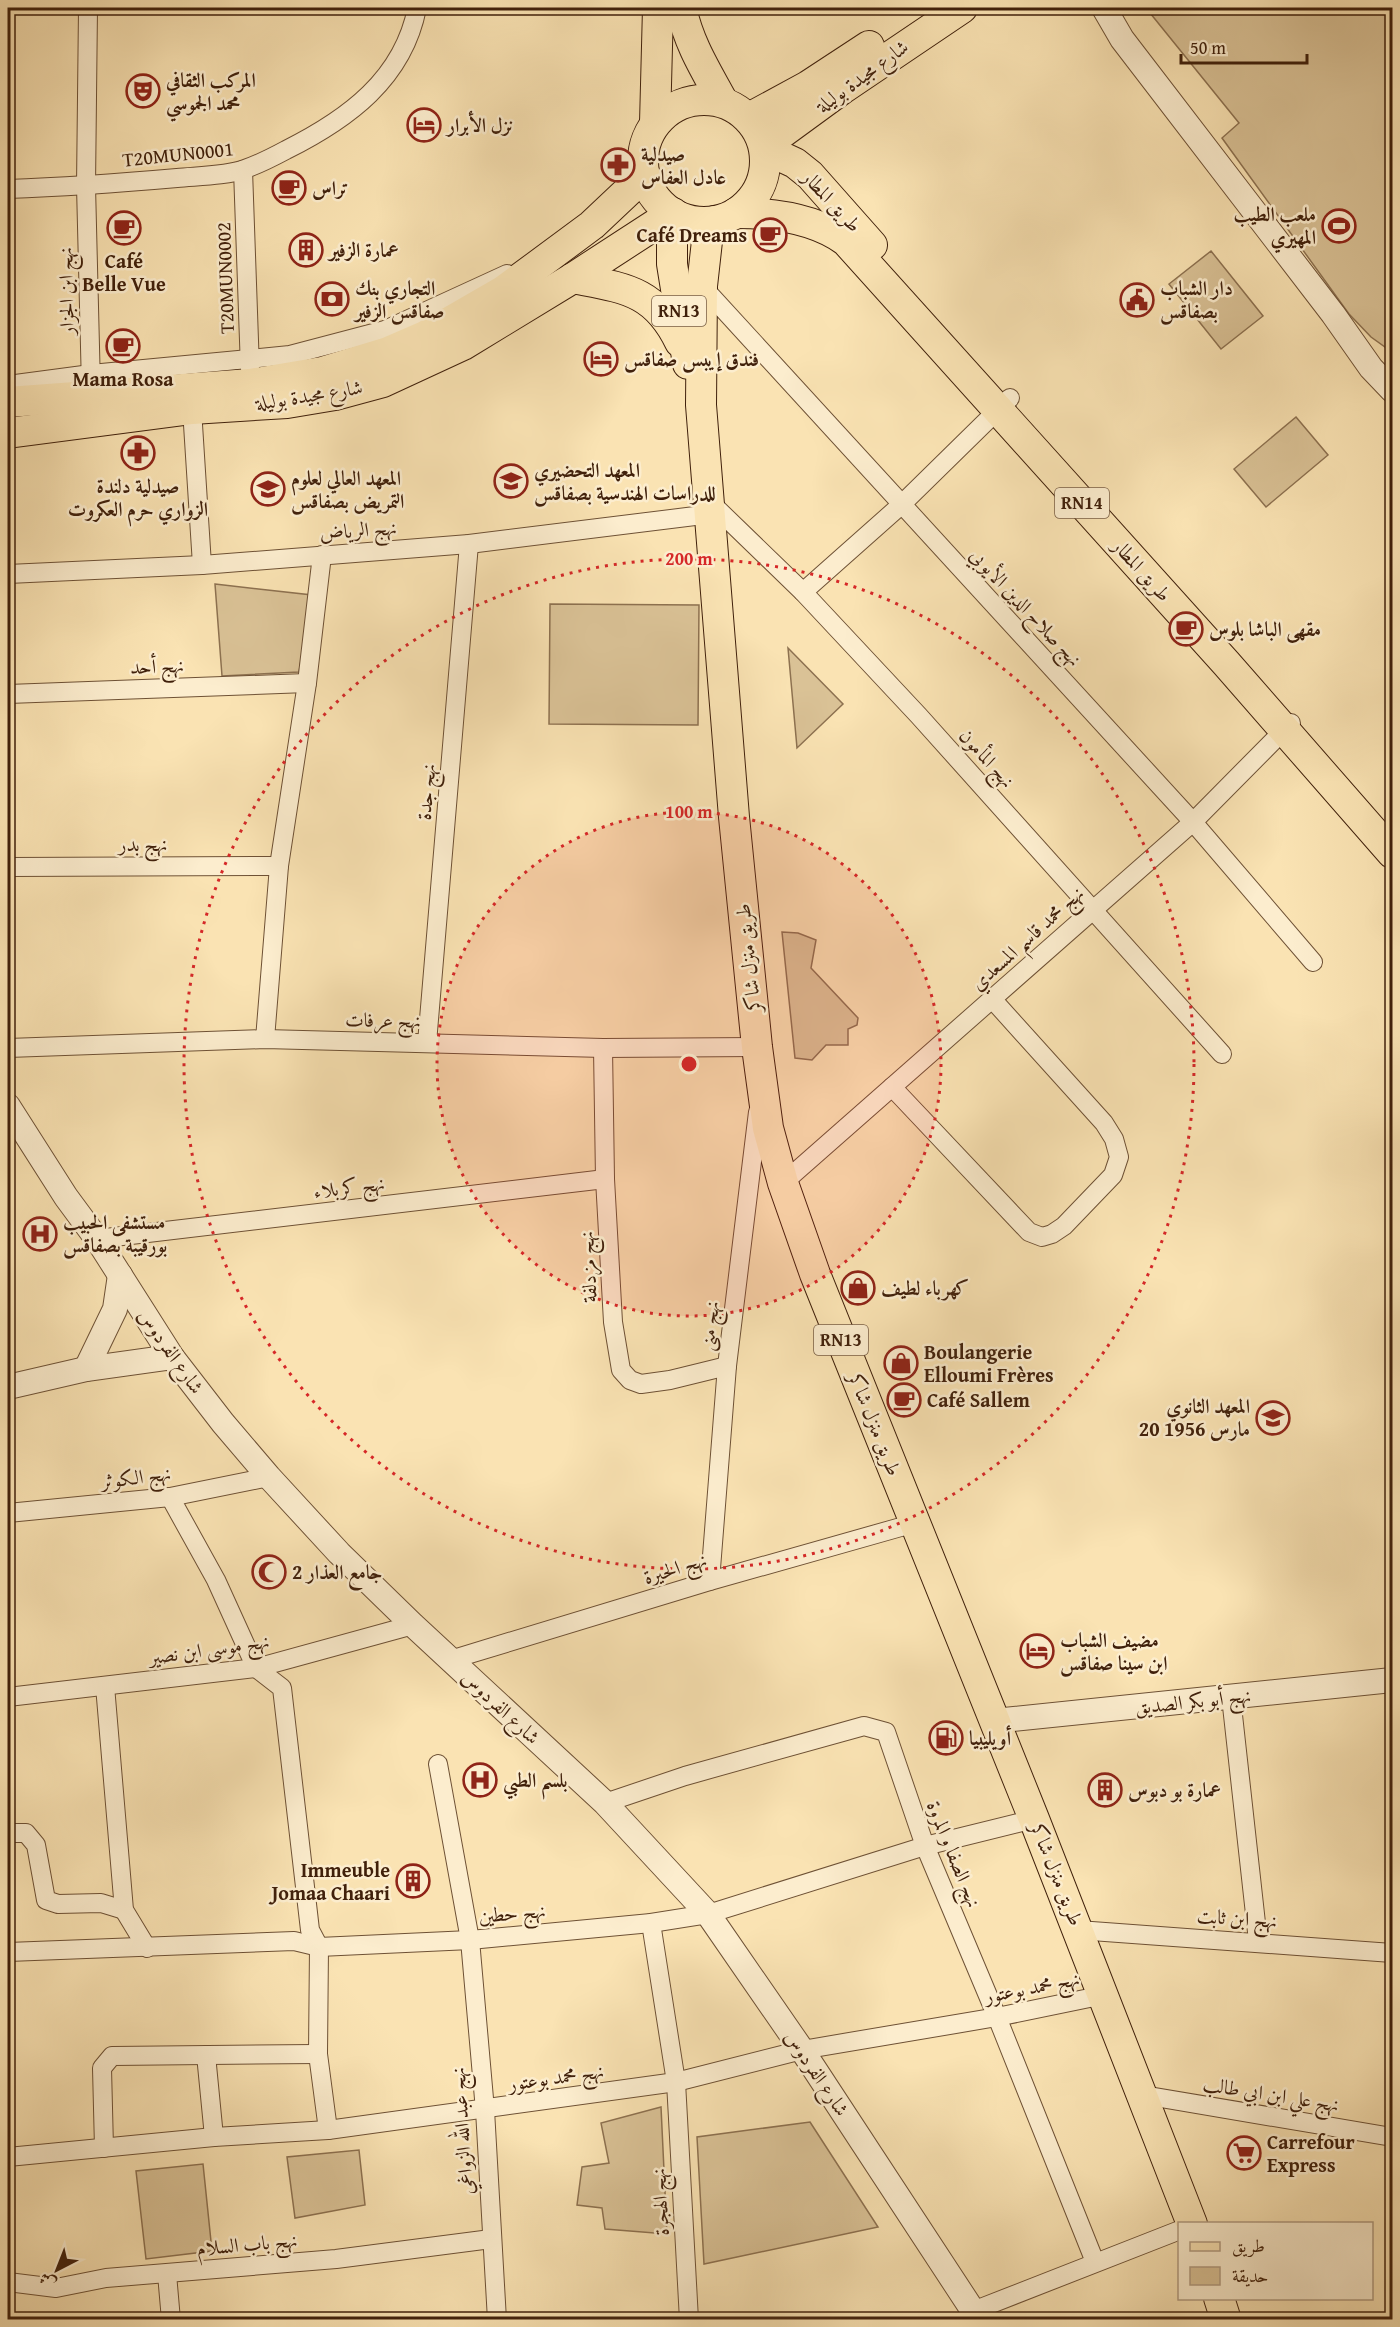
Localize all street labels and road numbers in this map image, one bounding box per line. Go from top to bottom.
street label: شارع مجيدة بوليلة [809,32,916,123]
street label: T20MUN0001 [121,133,235,174]
street label: طريق المطار [794,162,869,238]
street label: T20MUN0002 [208,222,241,334]
street label: نهج ابن الجزار [50,247,85,337]
road number: RN13 [652,296,706,326]
street label: شارع مجيدة بوليلة [252,372,365,421]
road number: RN14 [1055,488,1109,518]
street label: نهج الرياض [318,512,398,551]
street label: طريق المطار [1105,530,1179,608]
street label: نهج صلاح الدين الأيوبي [961,541,1089,675]
street label: نهج أحد [129,650,185,685]
street label: نهج المأمون [950,722,1022,796]
street label: نهج جدة [409,762,446,822]
street label: نهج بدر [117,829,167,862]
street label: نهج محمد قاسم المسعدي [963,879,1094,1001]
street label: طريق منزل شاكر [727,902,768,1016]
street label: نهج عرفات [345,1004,421,1039]
street label: نهج كربلاء [312,1168,387,1209]
street label: نهج مزدلفة [571,1230,608,1304]
street label: نهج منى [691,1299,730,1353]
street label: شارع الفردوس [128,1302,211,1402]
road number: RN13 [814,1325,868,1355]
street label: طريق منزل شاكر [841,1366,909,1480]
street label: نهج الكوثر [97,1458,173,1499]
street label: نهج الحيرة [640,1544,711,1595]
street label: نهج موسى ابن نصير [145,1626,272,1676]
street label: شارع الفردوس [453,1663,547,1754]
street label: نهج أبو بكر الصديق [1133,1680,1253,1725]
street label: نهج الصفا و المروة [916,1796,989,1913]
street label: طريق منزل شاكر [1023,1816,1091,1930]
street label: نهج حطين [477,1895,547,1934]
street label: نهج ابن ثابت [1196,1900,1278,1939]
street label: نهج محمد بوعتور [980,1963,1083,2014]
street label: شارع الفردوس [775,2024,857,2124]
street label: نهج محمد بوعتور [504,2055,606,2102]
street label: نهج عبد الله الزواغي [443,2066,484,2196]
street label: نهج علي ابن ابي طالب [1200,2068,1341,2125]
street label: نهج الهجرة [643,2167,680,2237]
street label: نهج باب السلام [195,2225,299,2266]

